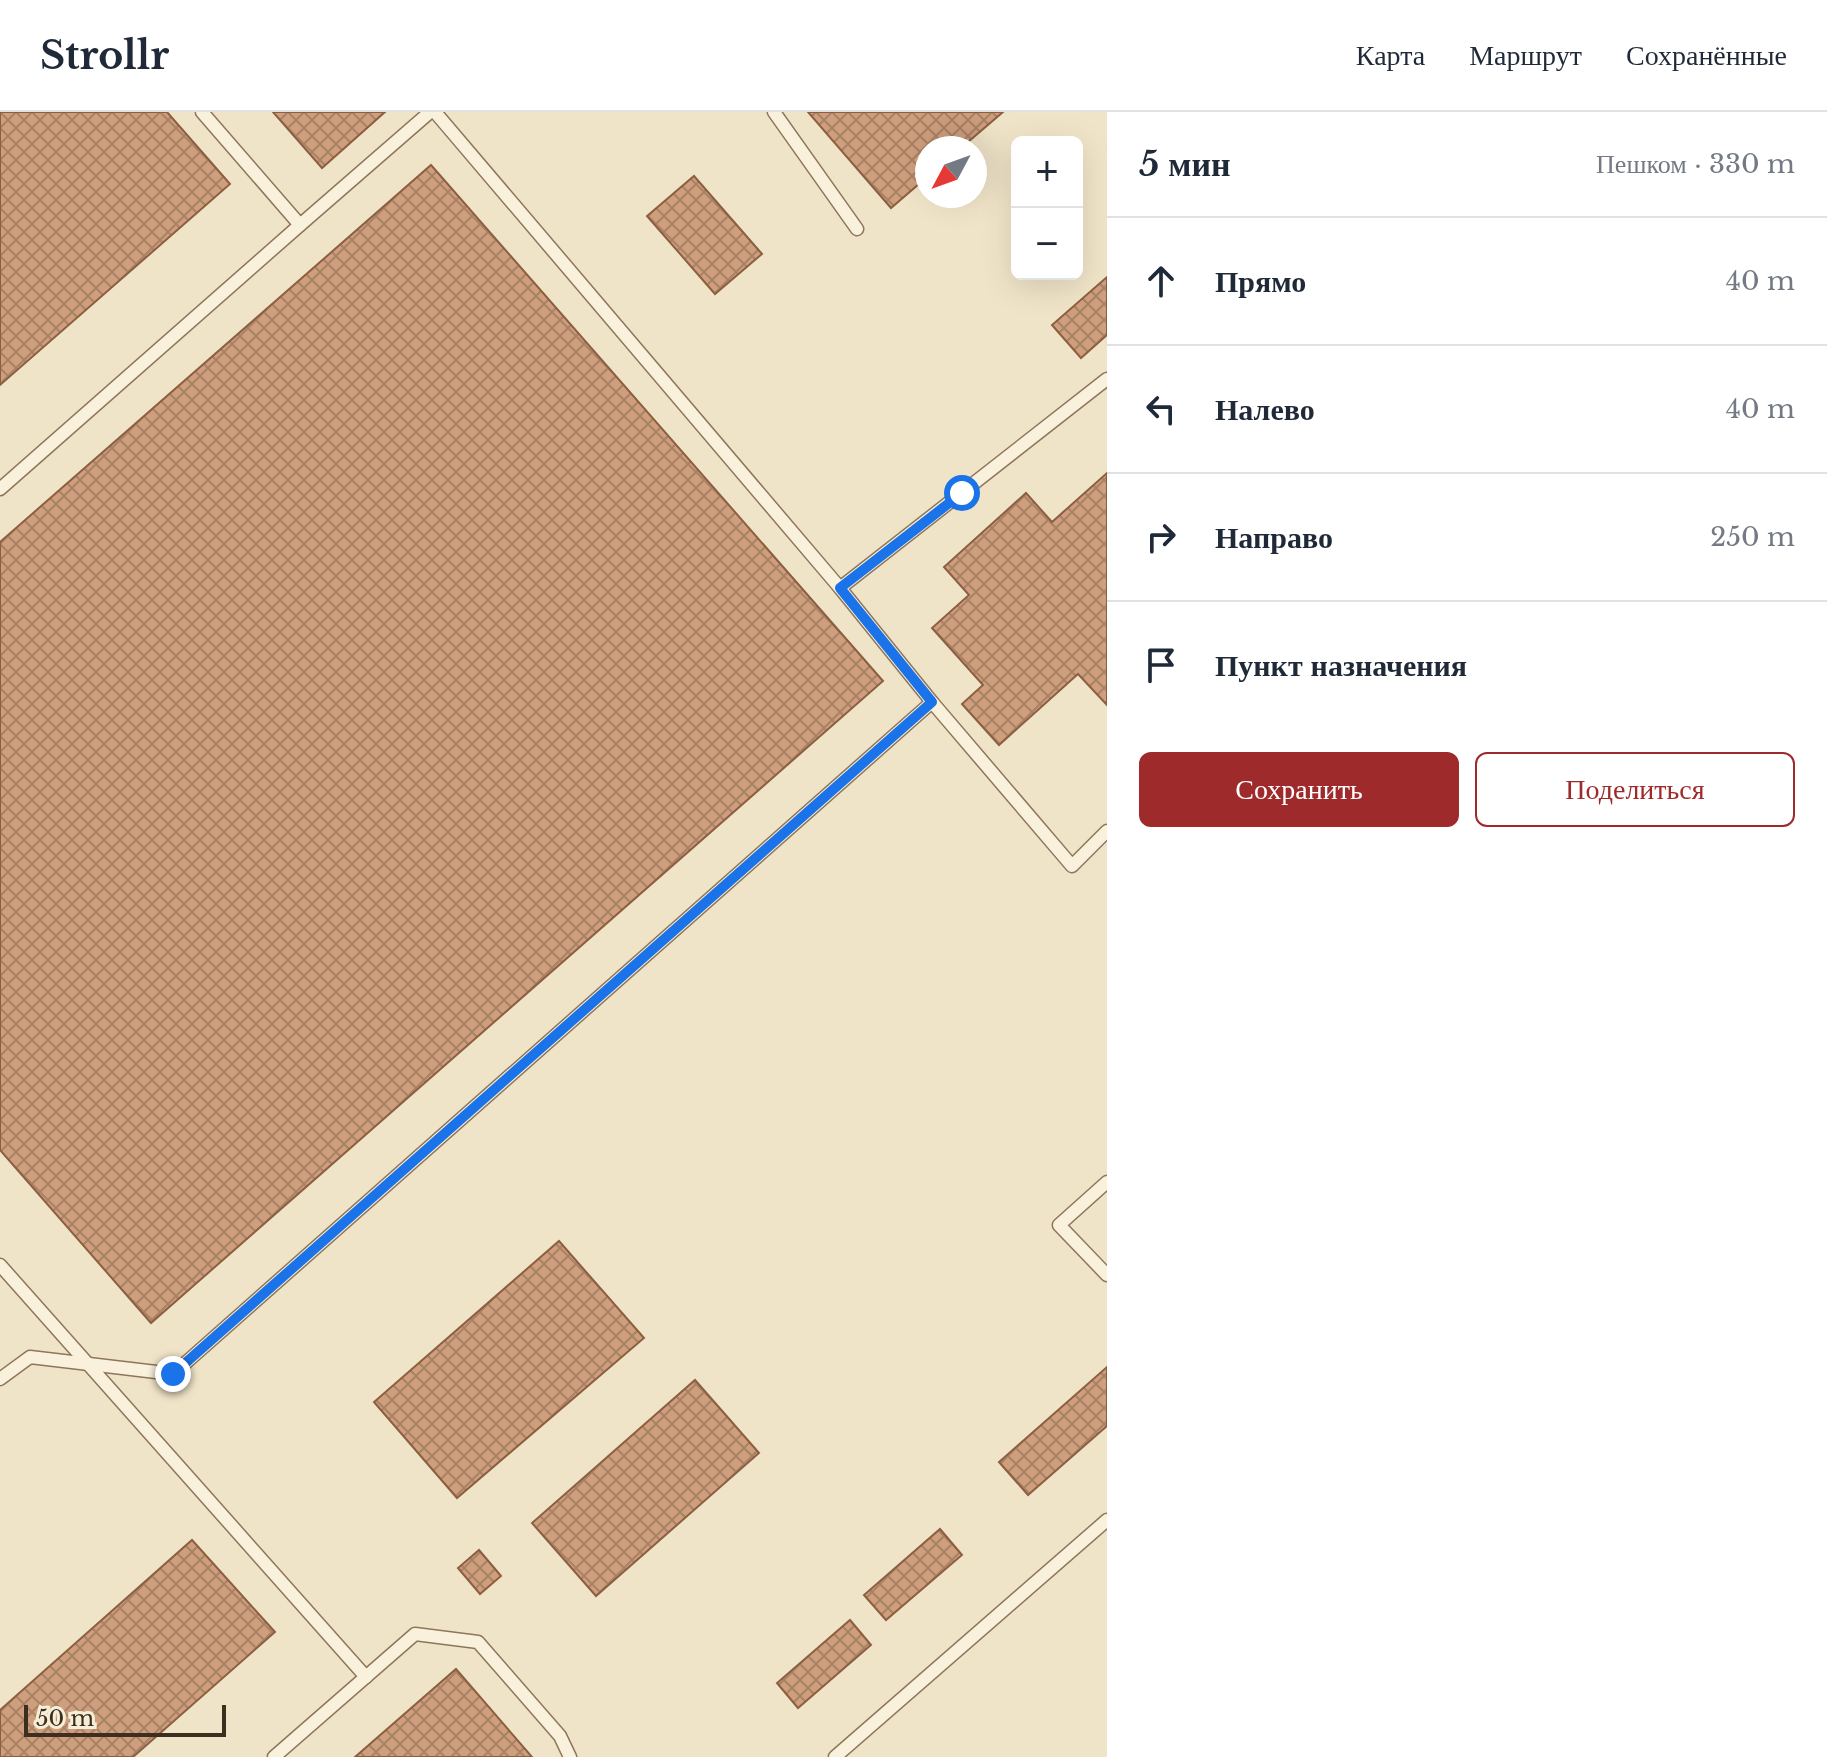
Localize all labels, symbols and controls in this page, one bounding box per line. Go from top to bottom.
text: Strollr [40,32,169,79]
text: Карта [1356,38,1425,73]
text: Маршрут [1469,38,1582,73]
text: Сохранённые [1626,38,1787,73]
north arrow [915,136,987,208]
map controls [1011,136,1083,280]
button: + [1011,136,1083,208]
text: 5 мин [1139,143,1231,185]
text: Пешком · 330 m [1596,148,1795,180]
button: − [1011,208,1083,280]
icon: ahead [1139,259,1183,303]
text: Прямо [1215,263,1306,300]
text: 40 m [1726,265,1795,297]
icon: left [1139,387,1183,431]
text: Налево [1215,391,1315,428]
text: 40 m [1726,393,1795,425]
route start [944,475,980,511]
icon: right [1139,515,1183,559]
text: Направо [1215,519,1333,556]
text: 250 m [1710,521,1795,553]
icon: arrive [1139,643,1183,687]
text: Пункт назначения [1215,647,1467,684]
button: Сохранить [1139,752,1459,827]
button: Поделиться [1475,752,1795,827]
route end [155,1356,191,1392]
scale bar [24,1701,226,1737]
text: 50 m [36,1705,94,1732]

